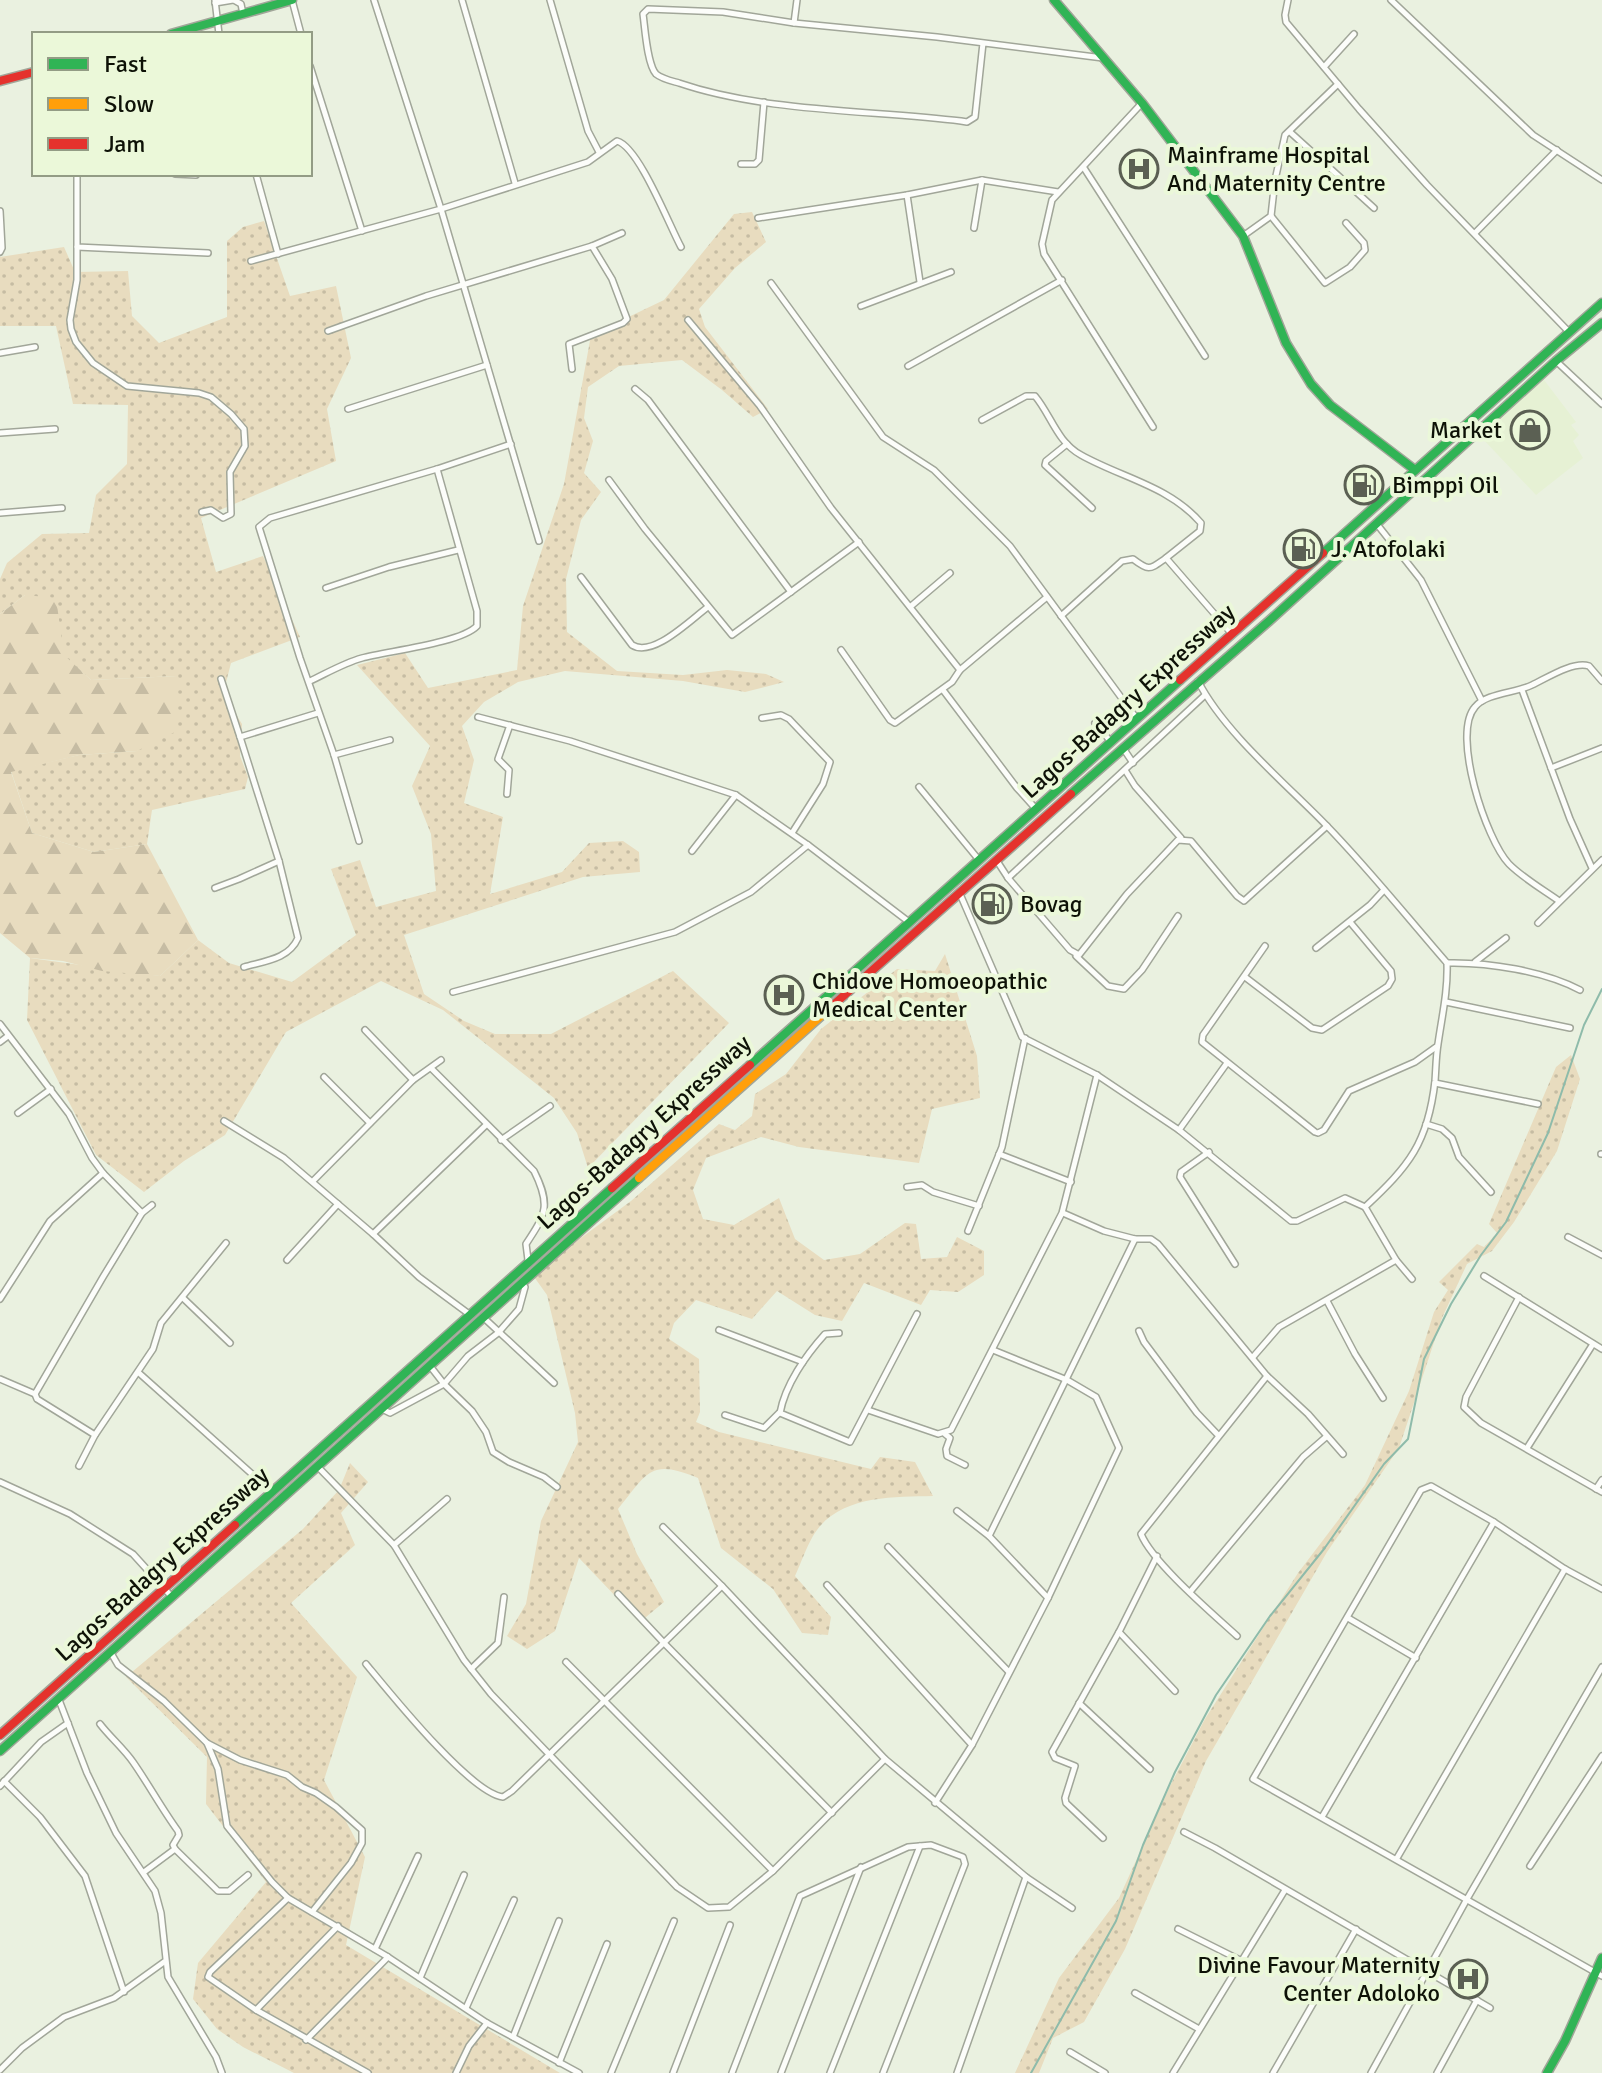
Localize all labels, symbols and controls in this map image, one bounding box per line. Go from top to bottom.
legend [32,32,312,176]
text: Fast [104,49,147,79]
text: Slow [104,89,154,119]
text: Jam [104,129,145,159]
place label: Mainframe Hospital And Maternity Centre [1167,140,1386,198]
hospital icon: Mainframe Hospital And Maternity Centre [1118,148,1160,190]
shop icon: Market [1509,409,1551,451]
place label: Market [1430,415,1502,445]
fuel station icon: Bimppi Oil [1343,464,1385,506]
place label: Bimppi Oil [1392,470,1499,500]
fuel station icon: J. Atofolaki [1282,528,1324,570]
place label: J. Atofolaki [1331,534,1445,564]
street label: Lagos-Badagry Expressway [1015,597,1241,805]
fuel station icon: Bovag [971,883,1013,925]
place label: Bovag [1020,889,1082,919]
place label: Chidove Homoeopathic Medical Center [812,966,1048,1024]
hospital icon: Chidove Homoeopathic Medical Center [763,974,805,1016]
street label: Lagos-Badagry Expressway [531,1028,757,1236]
street label: Lagos-Badagry Expressway [49,1460,275,1668]
place label: Divine Favour Maternity Center Adoloko [1197,1950,1440,2008]
hospital icon: Divine Favour Maternity Center Adoloko [1447,1958,1489,2000]

